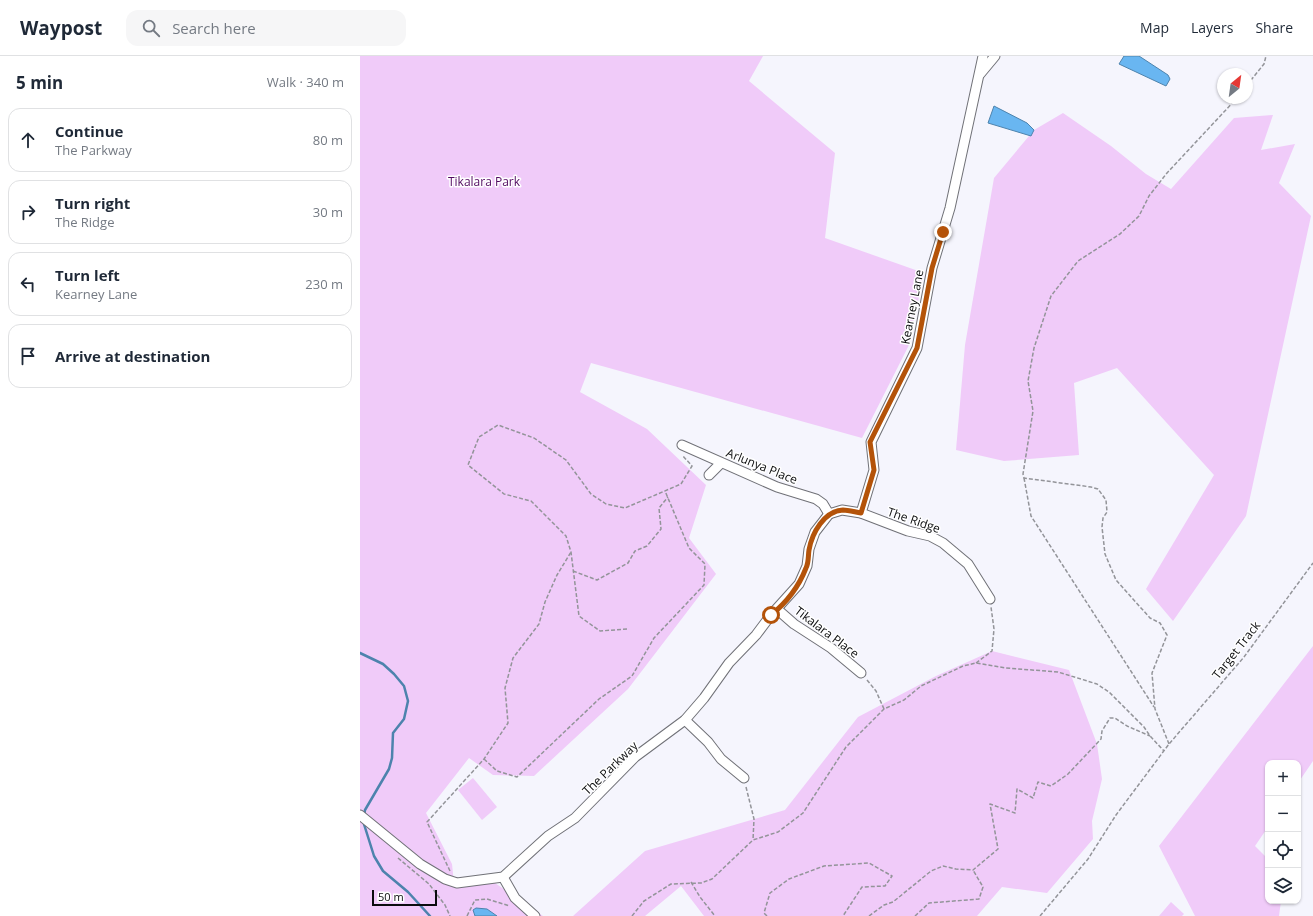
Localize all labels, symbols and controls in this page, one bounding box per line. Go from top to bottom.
search box [126,10,406,46]
text: Waypost [20,15,102,41]
icon: search [140,17,162,39]
text: Search here [172,18,256,38]
text: Map [1140,18,1169,37]
text: Layers [1191,18,1233,37]
text: Share [1255,18,1293,37]
north arrow [1217,68,1253,104]
text: 5 min [16,71,63,94]
text: Walk · 340 m [267,73,344,91]
text: Continue [55,121,123,141]
icon: ahead [17,129,39,151]
text: 80 m [313,131,343,149]
text: The Parkway [55,141,132,159]
park label: Tikalara Park [448,173,521,190]
text: Turn right [55,193,130,213]
icon: right [17,201,39,223]
text: 30 m [313,203,343,221]
text: The Ridge [55,213,114,231]
route end [934,223,952,241]
text: Turn left [55,265,120,285]
street label: Kearney Lane [896,268,928,346]
icon: left [17,273,39,295]
text: 230 m [305,275,343,293]
text: Kearney Lane [55,285,137,303]
icon: arrive [17,345,39,367]
text: Arrive at destination [55,346,210,366]
street label: Arlunya Place [724,444,800,488]
street label: The Ridge [885,503,943,537]
street label: Tikalara Place [791,602,863,662]
route start [762,606,780,624]
street label: Target Track [1208,617,1264,682]
street label: The Parkway [579,737,642,799]
map controls [1265,760,1301,904]
button: + [1265,760,1301,796]
button: − [1265,796,1301,832]
button: locate [1265,832,1301,868]
button: layers [1265,868,1301,904]
scale bar [372,888,437,907]
text: 50 m [378,889,404,904]

